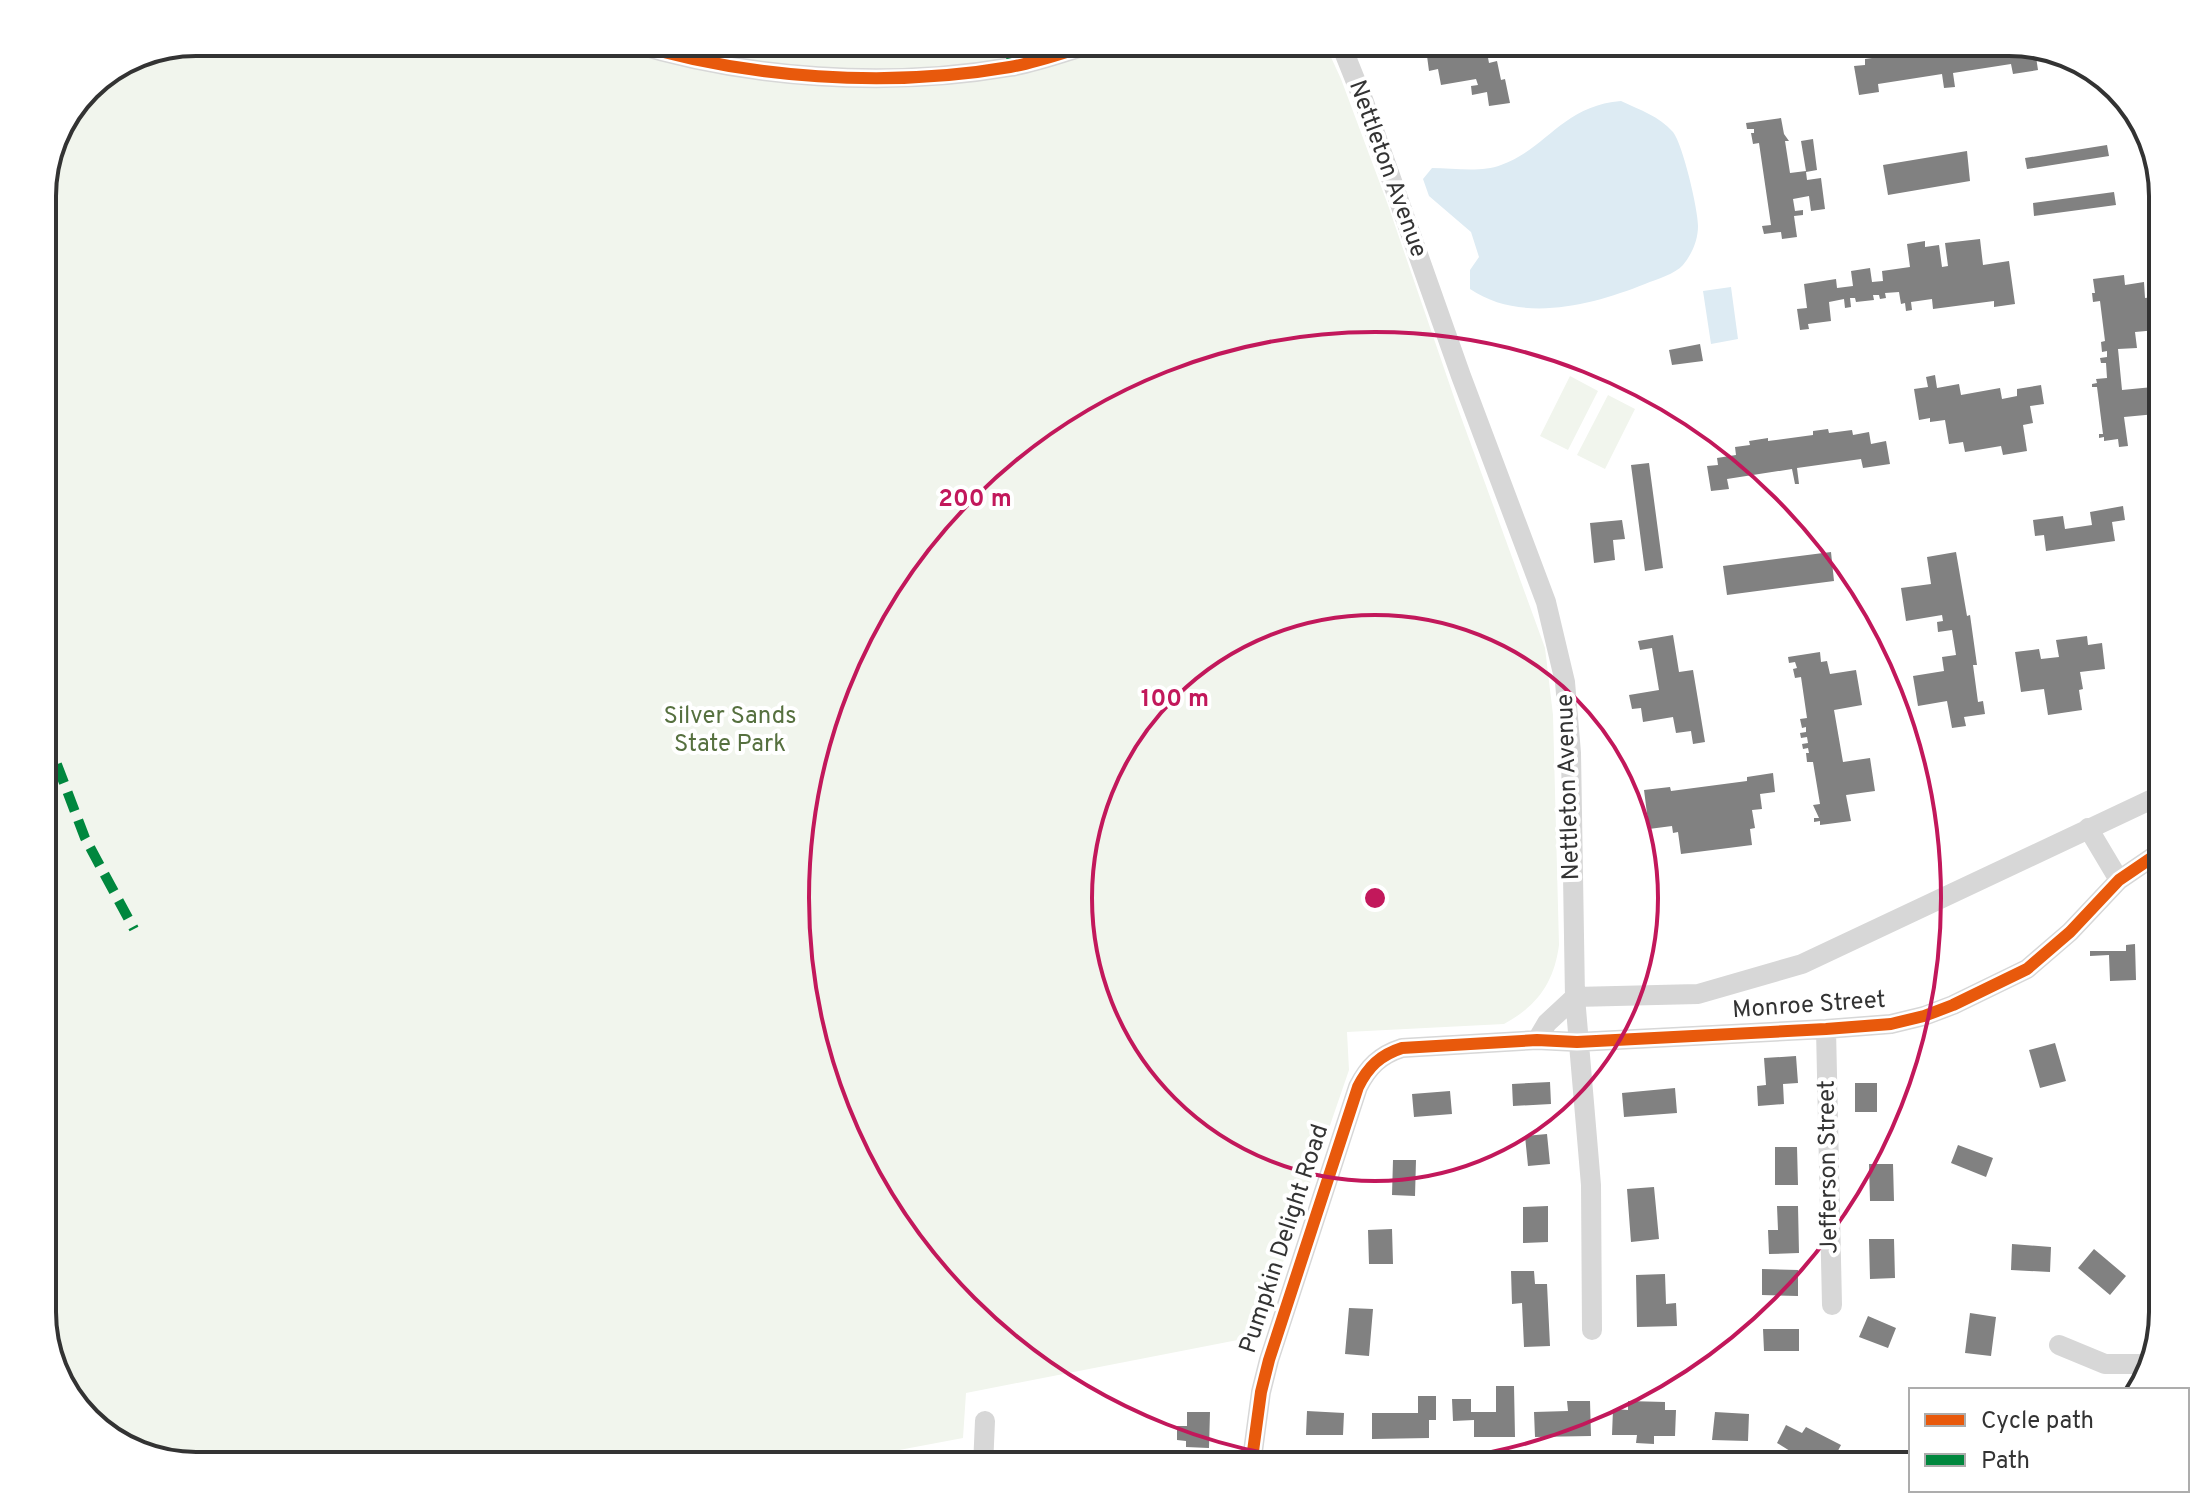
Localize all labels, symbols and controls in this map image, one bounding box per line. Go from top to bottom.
street label: Nettleton Avenue [1341,76,1433,262]
text: 200 m [938,485,1012,515]
text: 100 m [1141,685,1209,715]
street label: Nettleton Avenue [1551,693,1587,881]
park label: Silver Sands State Park [664,702,797,760]
centre of rings [1361,884,1389,912]
street label: Monroe Street [1731,986,1887,1026]
street label: Jefferson Street [1812,1080,1846,1254]
street label: Pumpkin Delight Road [1234,1121,1336,1357]
legend [1909,1388,2189,1492]
text: Cycle path [1981,1407,2094,1437]
text: Path [1981,1447,2030,1477]

